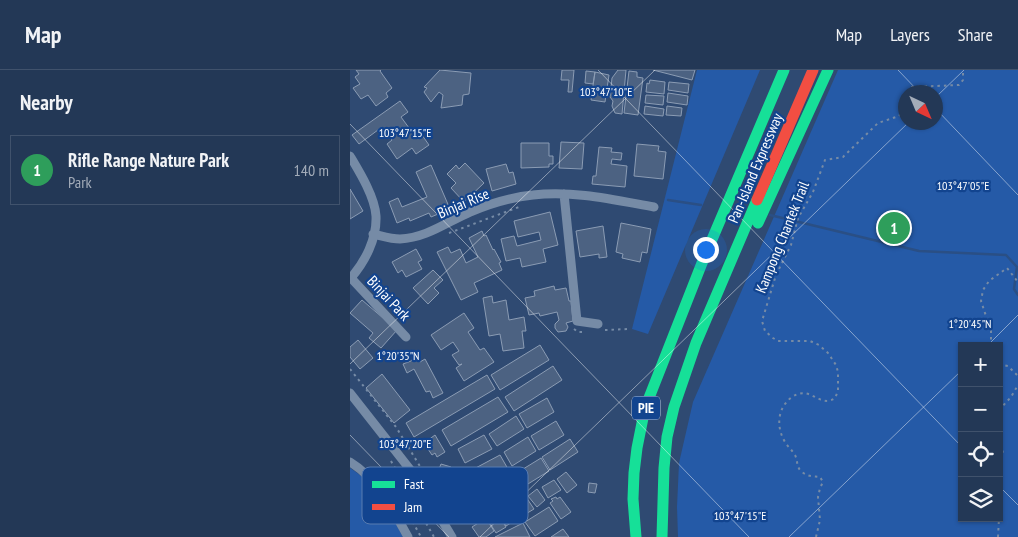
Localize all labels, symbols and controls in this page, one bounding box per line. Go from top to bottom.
text: Map [25,19,62,50]
text: Map [836,23,862,46]
text: Layers [890,23,930,46]
text: Share [958,23,993,46]
text: 103°47'10"E [580,84,632,99]
north arrow [898,85,943,130]
text: Nearby [20,89,73,116]
street label: Pan-Island Expressway [723,110,787,226]
text: 103°47'15"E [379,125,431,140]
text: Rifle Range Nature Park [68,148,229,172]
text: 1 [33,160,41,180]
text: 140 m [294,160,329,180]
text: Park [68,172,92,192]
street label: Kampong Chantek Trail [751,178,813,296]
text: 103°47'05"E [937,178,989,193]
street label: Binjai Rise [434,184,492,222]
pin: 1 [878,209,910,247]
your location [693,237,719,263]
street label: Binjai Park [363,271,415,325]
text: 1°20'45"N [948,316,992,331]
map controls [958,342,1003,522]
button: + [958,342,1003,387]
text: 1°20'35"N [376,348,420,363]
button: − [958,387,1003,432]
road number: PIE [632,396,660,419]
button: locate [958,432,1003,477]
text: 103°47'20"E [379,436,431,451]
legend [362,467,528,524]
text: Fast [404,475,424,493]
button: layers [958,477,1003,522]
text: Jam [403,498,422,516]
text: 103°47'15"E [714,508,766,523]

